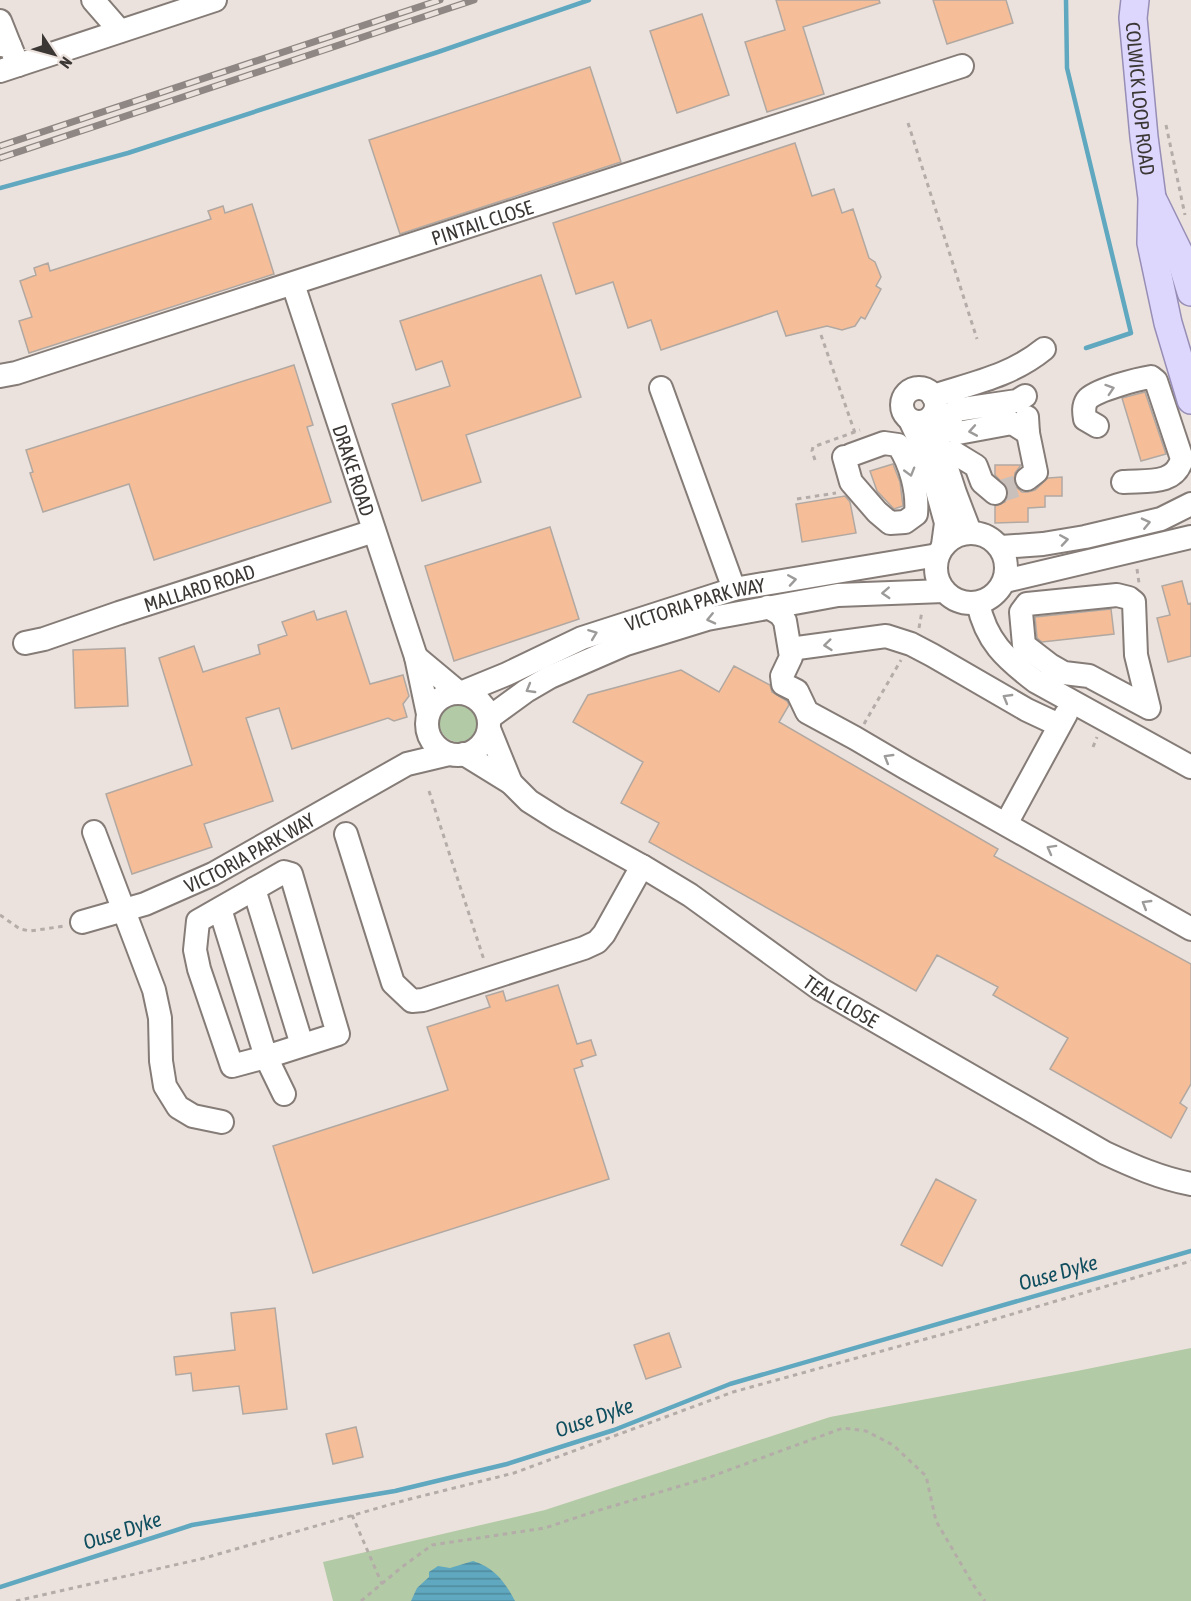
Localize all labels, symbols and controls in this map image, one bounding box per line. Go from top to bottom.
street label: COLWICK LOOP ROAD [1122,21,1160,177]
north arrow [24,24,84,84]
text: N [56,54,76,72]
street label: PINTAIL CLOSE [428,195,536,249]
one-way arrow [1104,384,1115,396]
street label: DRAKE ROAD [329,422,380,519]
one-way arrow [968,424,978,437]
one-way arrow [903,466,915,477]
one-way arrow [1141,517,1151,530]
one-way arrow [1059,535,1068,547]
street label: MALLARD ROAD [141,559,257,616]
street label: VICTORIA PARK WAY [622,573,767,635]
one-way arrow [787,574,796,586]
one-way arrow [881,586,890,599]
one-way arrow [706,612,716,625]
one-way arrow [587,629,598,641]
one-way arrow [824,638,833,651]
one-way arrow [526,682,536,693]
one-way arrow [1003,694,1013,706]
one-way arrow [884,753,894,765]
street label: VICTORIA PARK WAY [181,807,318,897]
one-way arrow [1046,845,1057,856]
one-way arrow [1142,899,1152,911]
street label: TEAL CLOSE [800,970,883,1032]
water label: Ouse Dyke [1016,1249,1100,1295]
water label: Ouse Dyke [552,1392,636,1442]
water label: Ouse Dyke [80,1506,164,1554]

